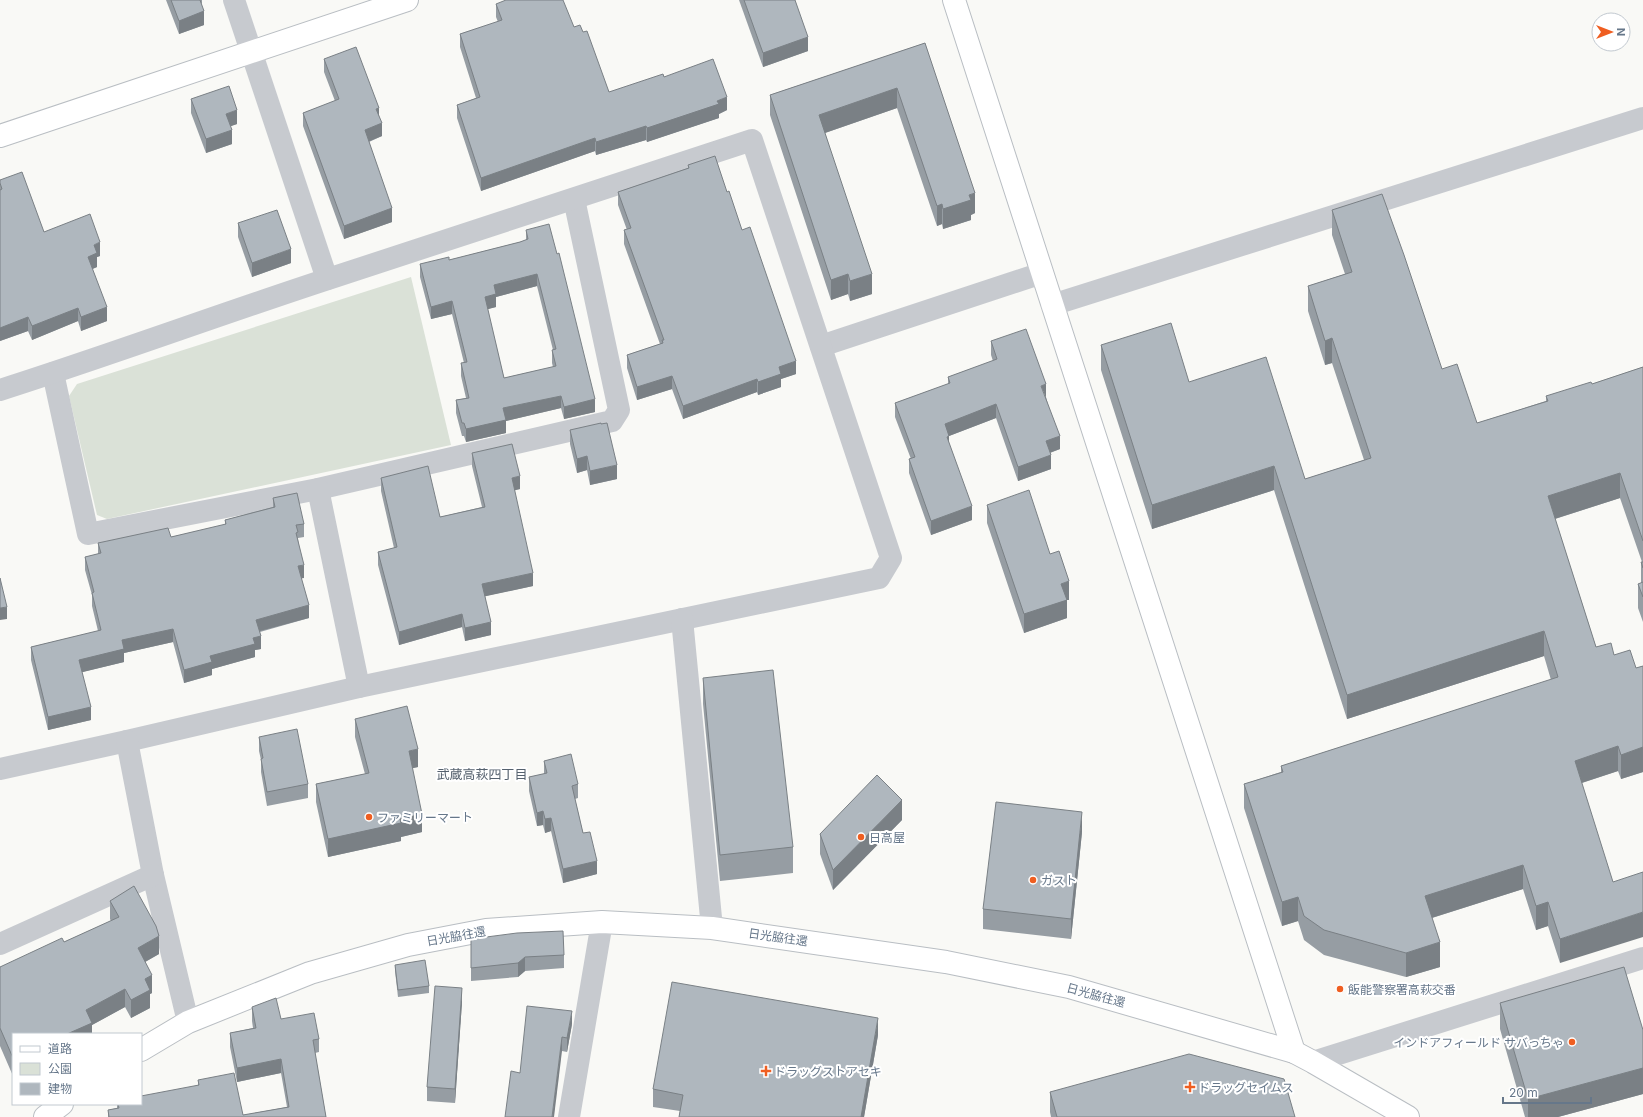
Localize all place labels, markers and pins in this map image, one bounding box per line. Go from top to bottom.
place label: ファミリーマート [377,810,473,825]
marker: ファミリーマート [364,812,374,822]
place label: 日高屋 [869,830,905,845]
marker: 日高屋 [856,832,866,842]
place label: ガスト [1041,873,1077,888]
marker: ガスト [1028,875,1038,885]
place label: 飯能警察署高萩交番 [1348,982,1456,997]
marker: 飯能警察署高萩交番 [1335,984,1345,994]
place label: インドアフィールド サバっちゃ [1393,1035,1564,1050]
marker: インドアフィールド サバっちゃ [1567,1037,1577,1047]
place label: ドラッグストアセキ [774,1064,882,1079]
marker: ドラッグストアセキ [761,1066,771,1076]
place label: ドラッグセイムス [1198,1080,1294,1095]
marker: ドラッグセイムス [1185,1082,1195,1092]

